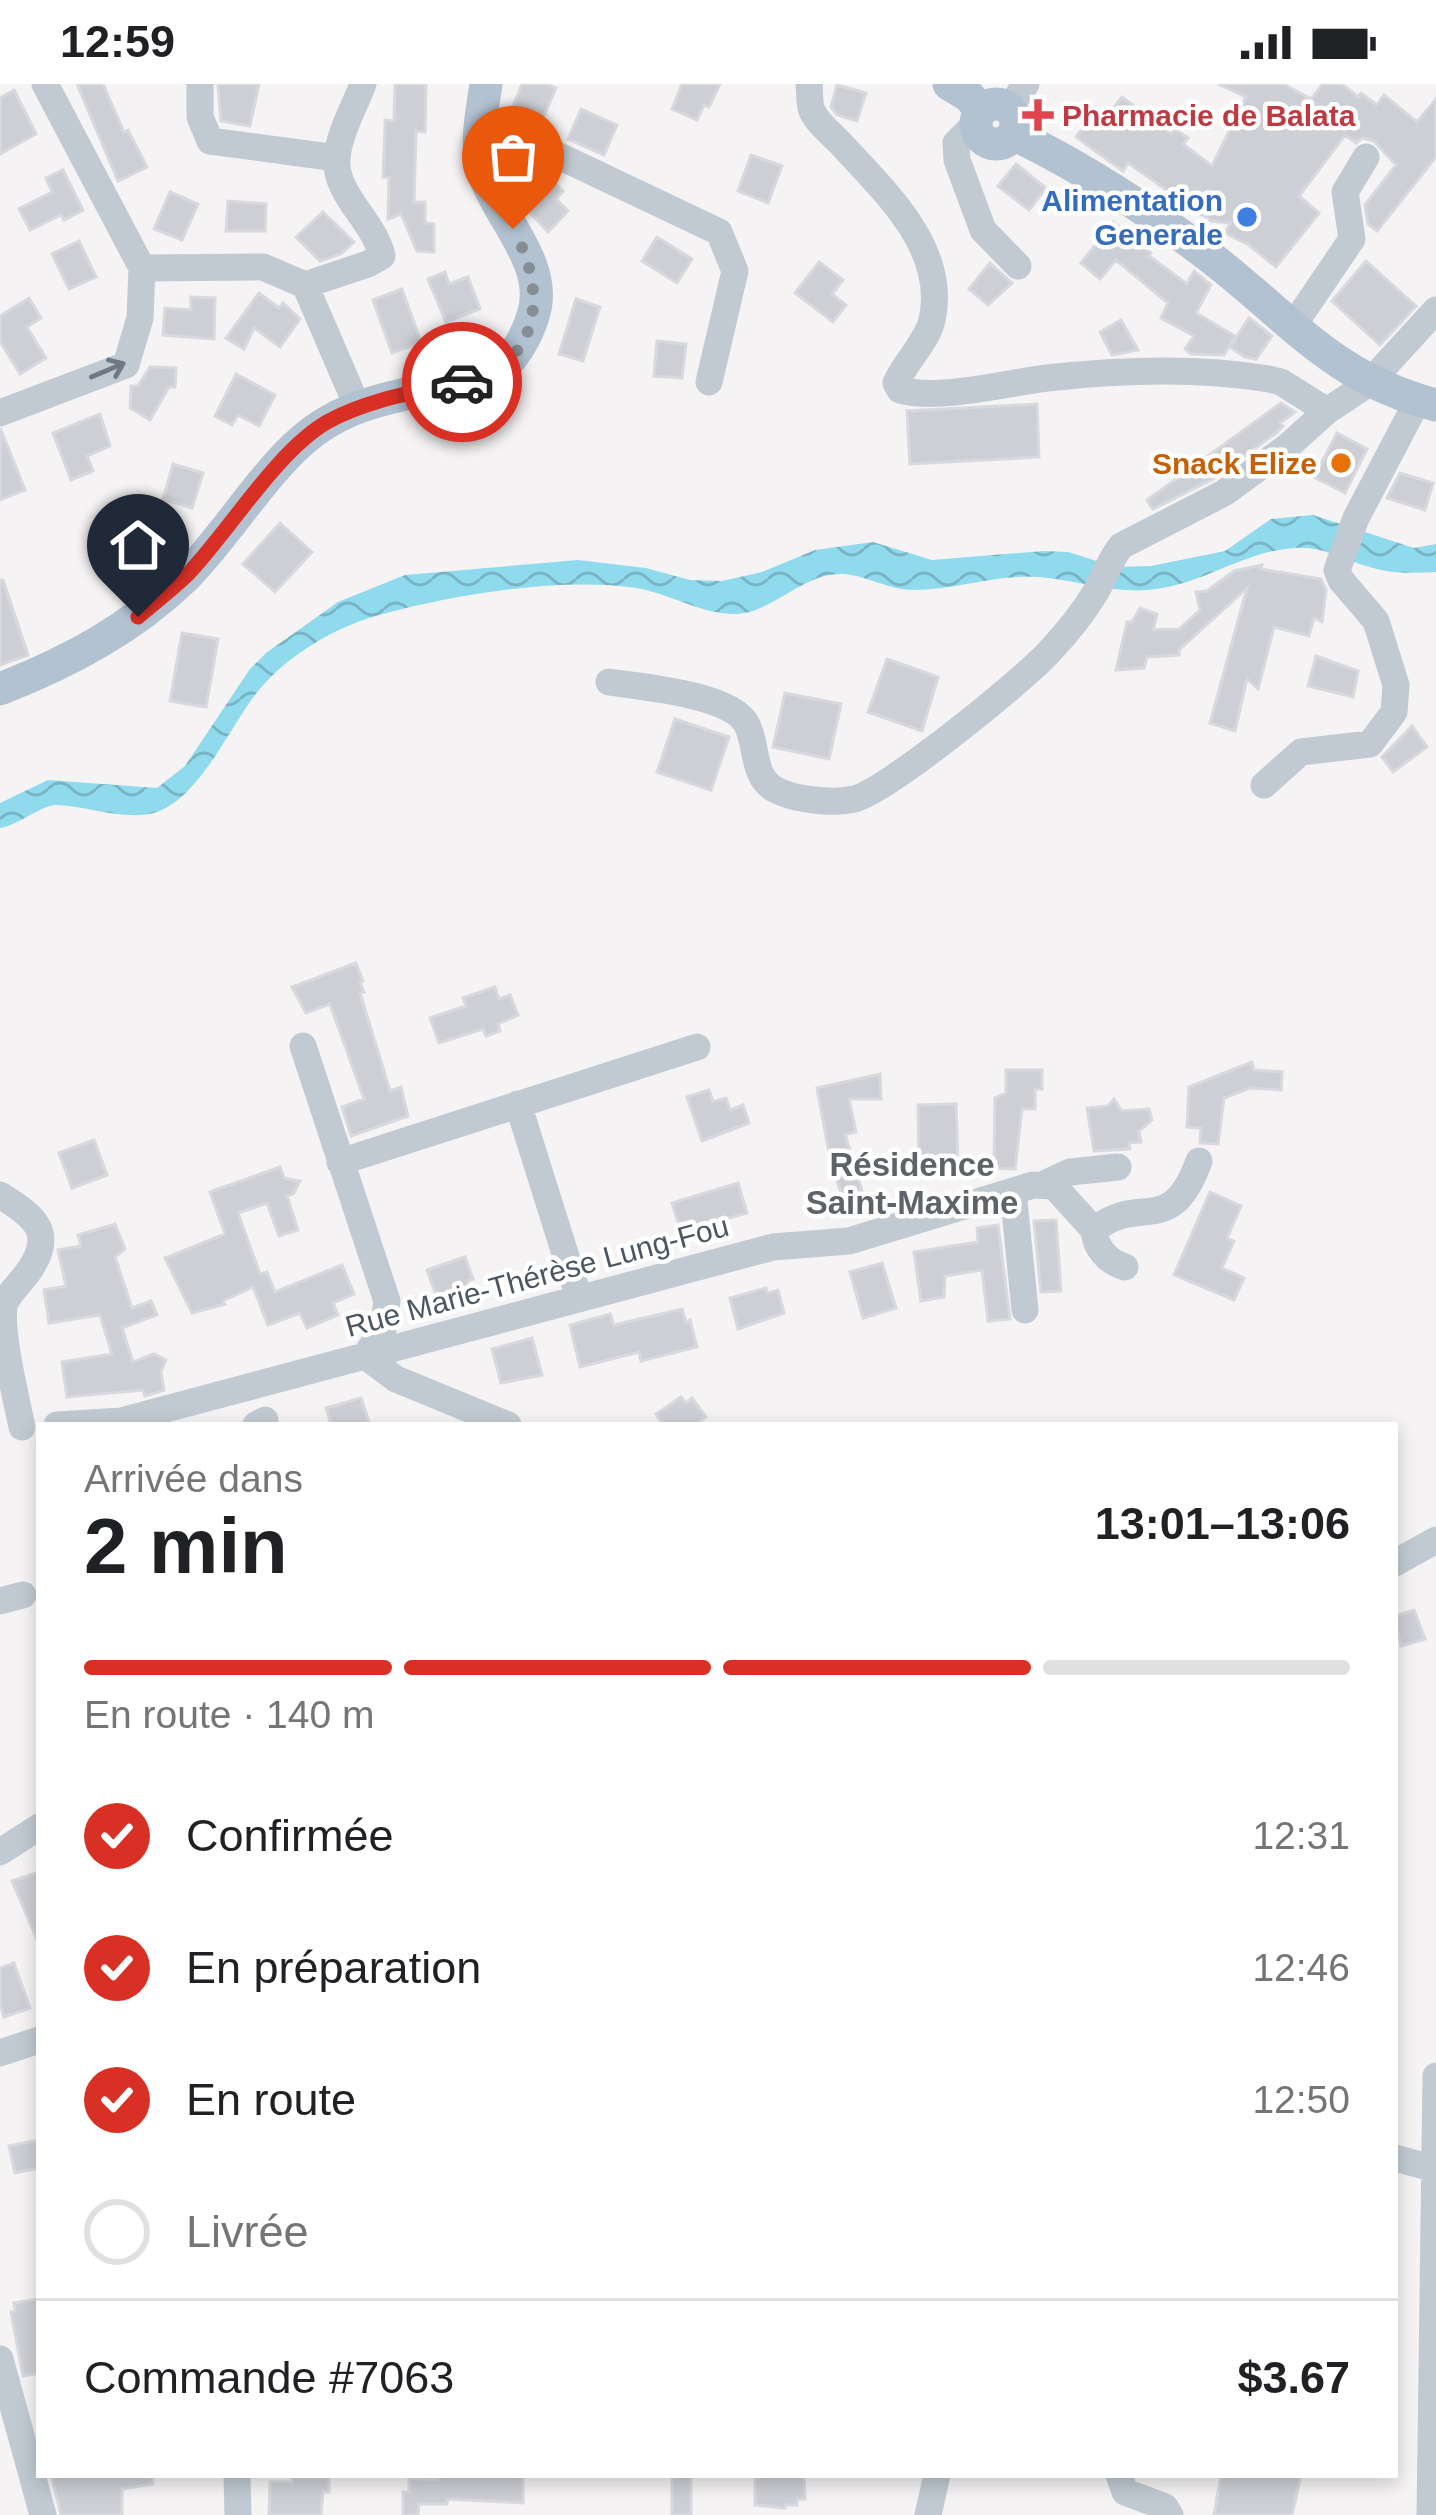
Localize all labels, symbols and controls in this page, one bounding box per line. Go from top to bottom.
text: 12:59 [60,16,175,67]
place label: Pharmacie de Balata [1062,99,1356,132]
marker: Pharmacie de Balata [1025,102,1051,128]
pin [462,106,564,229]
icon: bag [480,124,546,190]
place label: Alimentation Generale [1041,184,1223,251]
marker: Alimentation Generale [1234,204,1260,230]
courier [402,322,522,442]
icon: car [429,349,495,415]
one-way arrow [90,358,126,380]
place label: Snack Elize [1152,447,1317,480]
marker: Snack Elize [1328,450,1354,476]
pin [87,494,189,617]
icon: home [105,512,171,578]
district label: Résidence Saint-Maxime [806,1146,1018,1221]
street label: Rue Marie-Thérèse Lung-Fou [342,1209,732,1343]
text: Arrivée dans [84,1457,303,1500]
text: 13:01–13:06 [1095,1498,1350,1549]
text: 2 min [84,1502,288,1590]
text: En route · 140 m [84,1693,374,1736]
icon: check [84,1803,150,1869]
text: Confirmée [186,1810,394,1861]
text: 12:31 [1252,1814,1350,1857]
icon: check [84,1935,150,2001]
text: En préparation [186,1942,481,1993]
text: 12:46 [1252,1946,1350,1989]
icon: check [84,2067,150,2133]
text: En route [186,2074,356,2125]
text: 12:50 [1252,2078,1350,2121]
text: Livrée [186,2206,309,2257]
text: Commande #7063 [84,2352,454,2403]
text: $3.67 [1237,2352,1350,2403]

